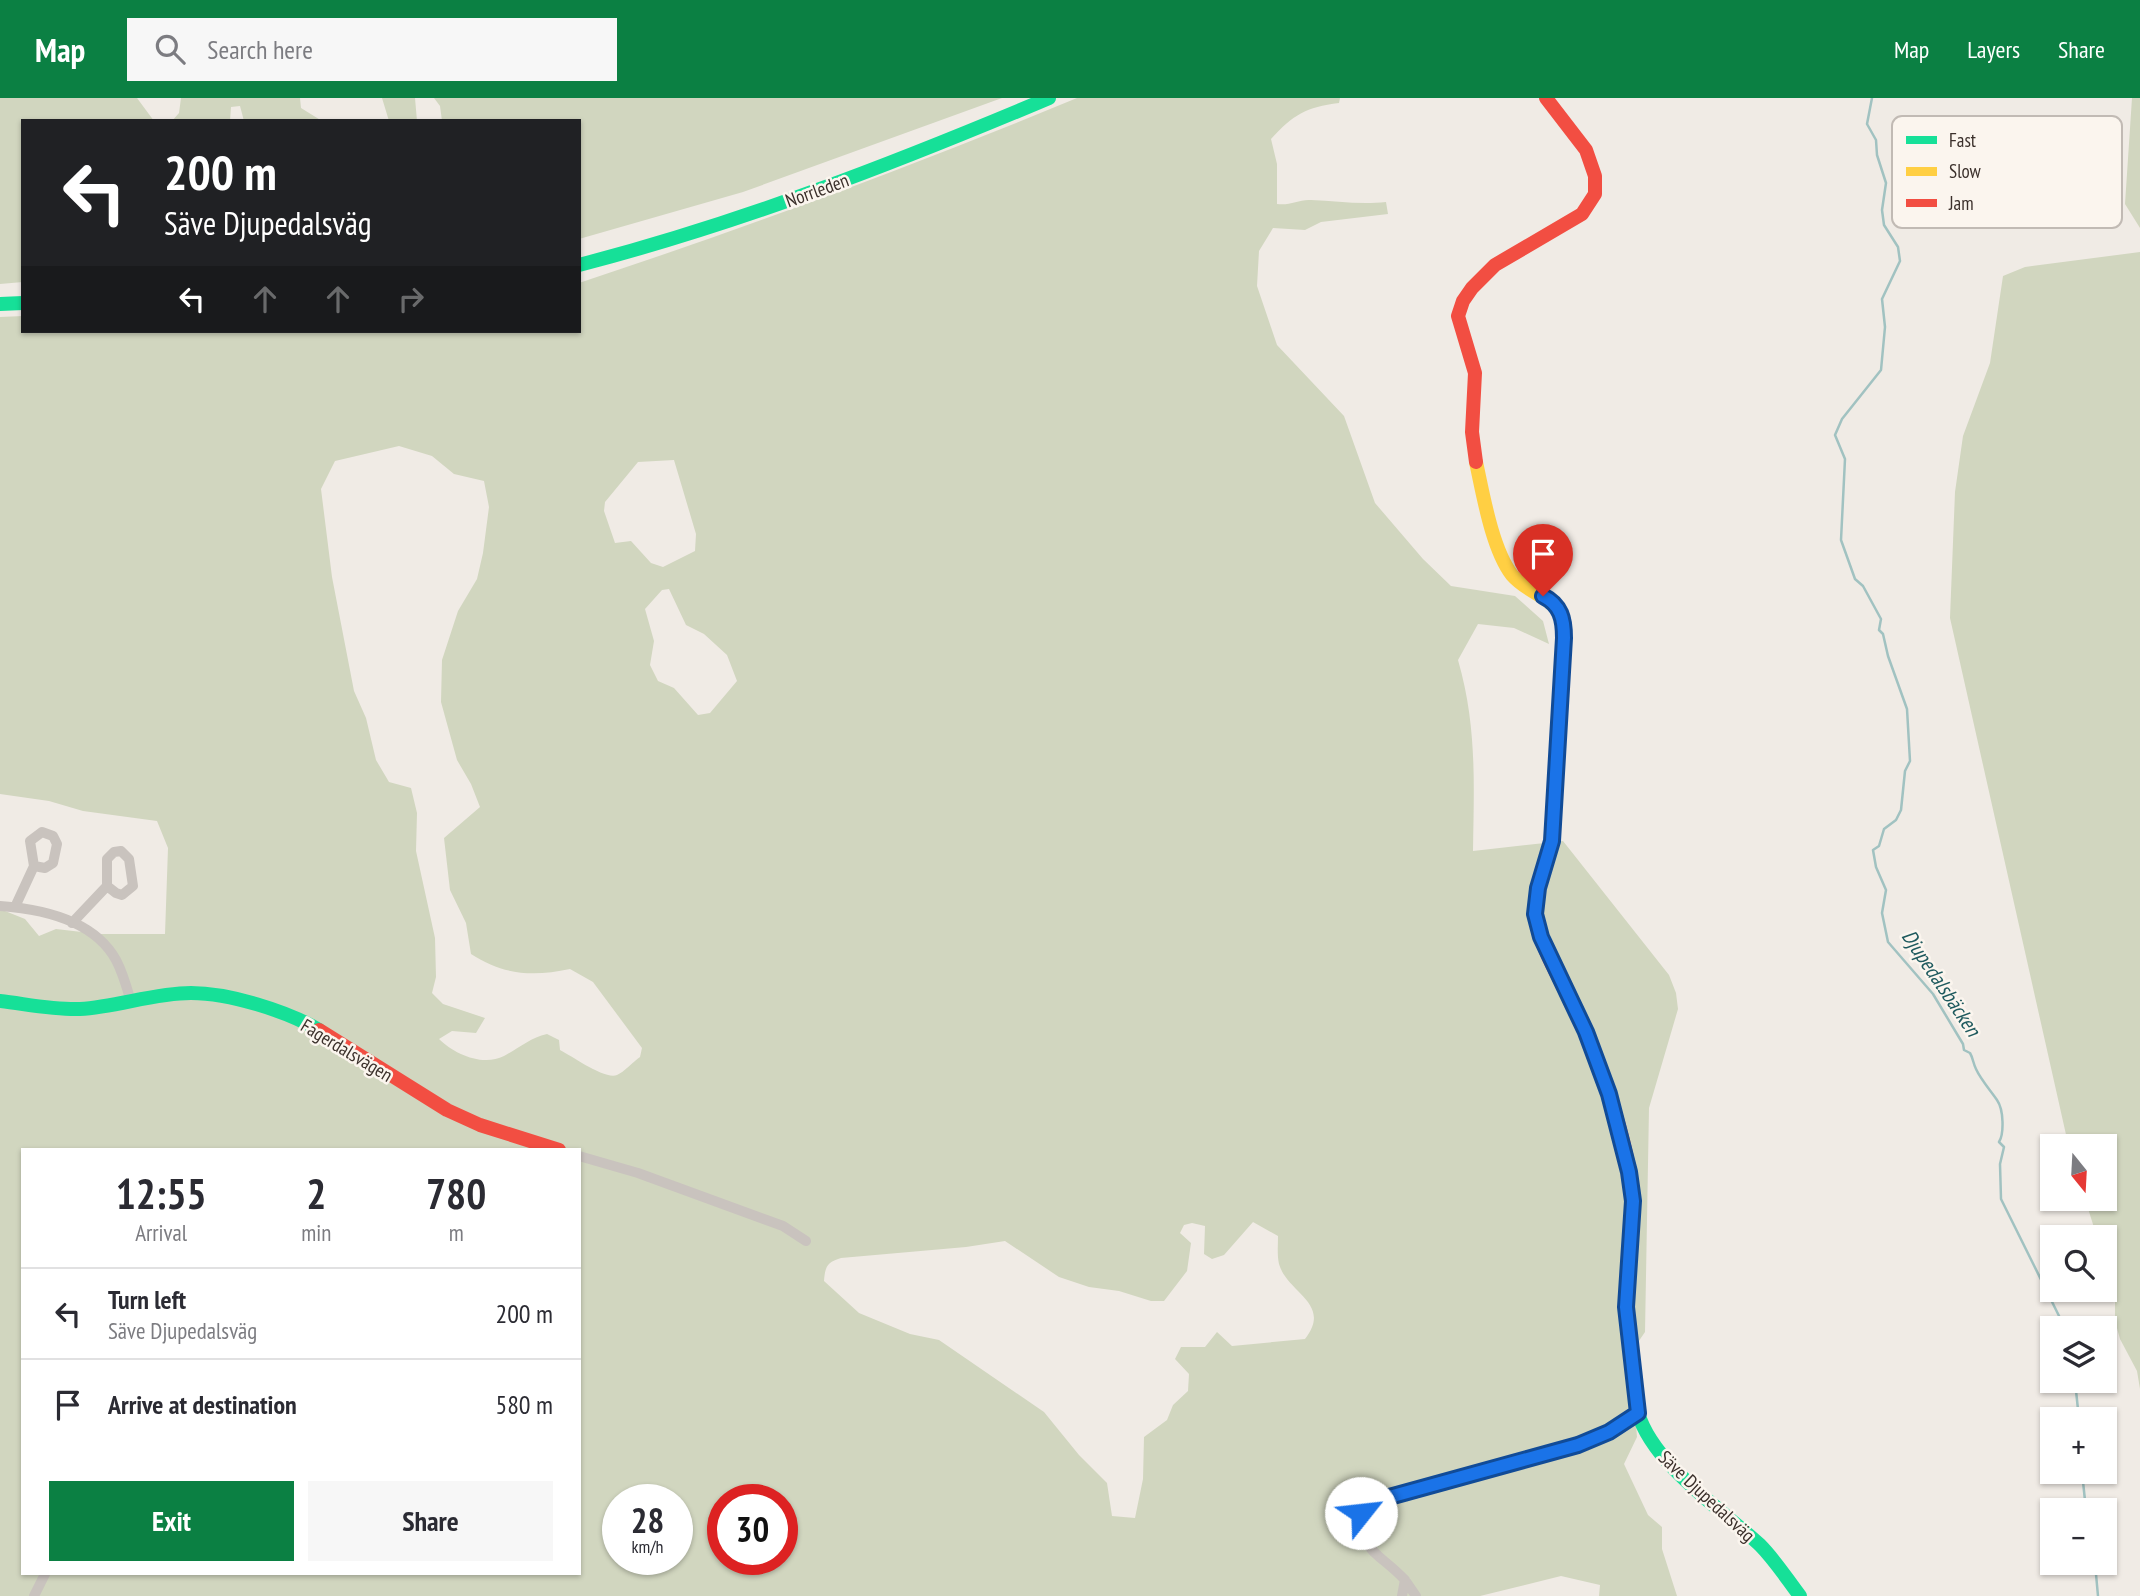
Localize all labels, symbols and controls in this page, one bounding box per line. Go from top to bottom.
search box [127,18,617,81]
text: Map [35,28,85,71]
icon: search [151,30,189,68]
text: Search here [207,33,313,66]
text: Map [1894,34,1929,65]
text: Layers [1967,34,2020,65]
text: Share [2058,34,2105,65]
legend [1892,116,2122,228]
text: Fast [1949,128,1977,152]
text: 200 m [164,140,277,204]
icon: left [49,147,140,238]
text: Slow [1949,159,1982,183]
street label: Norrleden [782,168,852,212]
text: Jam [1948,191,1974,215]
text: Säve Djupedalsväg [164,202,372,244]
icon: left [173,280,211,318]
icon: ahead [246,280,284,318]
icon: ahead [319,280,357,318]
icon: right [392,280,430,318]
pin [1513,524,1573,596]
icon: arrive [1524,535,1562,573]
water label: Djupedalsbäcken [1896,924,1988,1043]
street label: Fagerdalsvägen [297,1013,397,1087]
north arrow [2040,1134,2118,1211]
map controls [2040,1134,2117,1575]
text: 12:55 [116,1166,207,1221]
text: 2 [306,1166,326,1221]
text: 780 [426,1166,486,1221]
text: Arrival [135,1218,187,1247]
text: min [301,1218,331,1247]
text: m [449,1218,464,1247]
button: search [2040,1225,2117,1302]
text: Turn left [108,1283,186,1316]
icon: left [49,1295,87,1333]
text: 200 m [495,1297,553,1330]
text: Säve Djupedalsväg [108,1316,257,1345]
button: layers [2040,1316,2117,1393]
icon: arrive [49,1386,87,1424]
text: Arrive at destination [108,1388,297,1421]
text: 580 m [495,1388,553,1421]
button: + [2040,1407,2117,1484]
street label: Säve Djupedalsväg [1654,1445,1760,1547]
position arrow [1324,1476,1398,1550]
button: Exit [49,1481,294,1561]
button: Share [308,1481,553,1561]
speed limit sign: 30 [707,1484,798,1575]
text: 28 [631,1497,664,1543]
button: − [2040,1498,2117,1575]
text: km/h [632,1535,663,1558]

